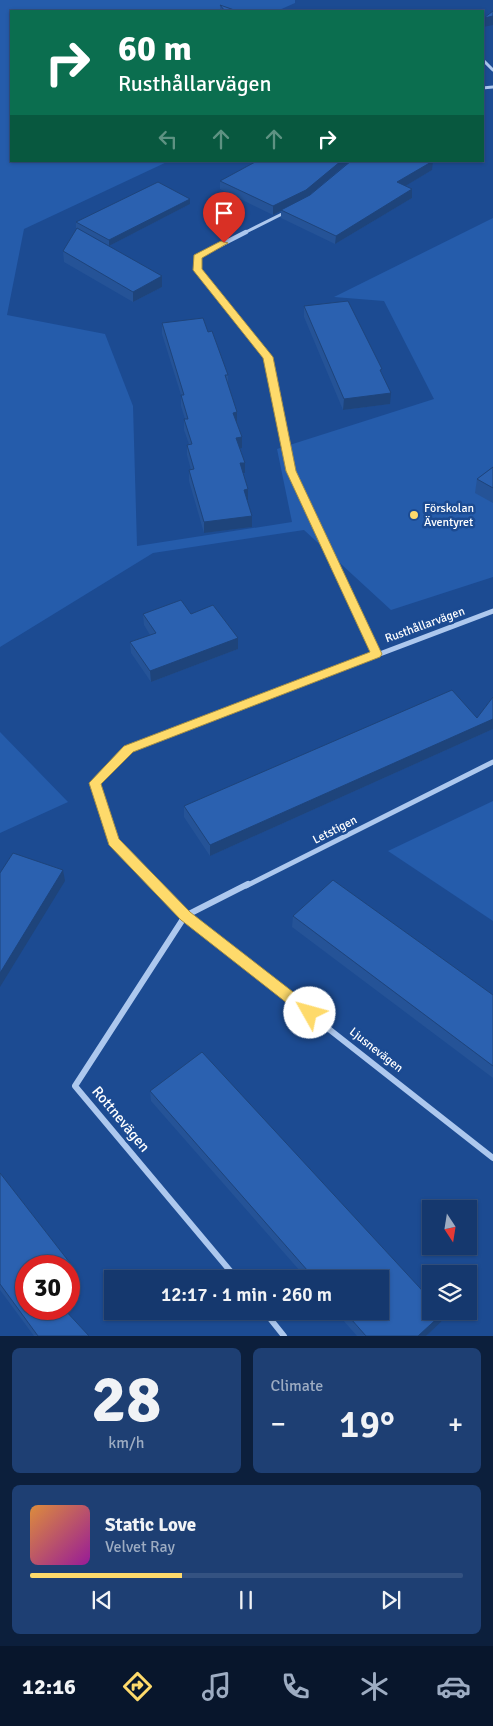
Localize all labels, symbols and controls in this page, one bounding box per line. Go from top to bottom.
text: 60 m [118,27,192,70]
icon: right [35,30,100,95]
text: Rusthållarvägen [118,70,272,97]
icon: left [154,125,182,153]
icon: ahead [207,125,235,153]
icon: ahead [260,125,288,153]
icon: right [313,125,341,153]
pin [203,192,245,243]
icon: arrive [210,199,238,227]
place label: Förskolan Äventyret [424,501,474,530]
marker: Förskolan Äventyret [408,509,420,521]
street label: Rusthållarvägen [383,604,467,646]
street label: Letstigen [310,812,360,848]
position arrow [283,986,335,1038]
street label: Ljusnevägen [346,1024,406,1076]
street label: Rottnevägen [88,1082,154,1156]
north arrow [422,1200,478,1255]
map controls [422,1200,477,1320]
speed limit sign: 30 [15,1255,80,1320]
button: layers [422,1265,477,1320]
text: 12:17 · 1 min · 260 m [161,1283,332,1307]
text: 28 [91,1360,161,1440]
text: Climate [271,1376,323,1396]
text: 19° [339,1401,395,1448]
text: − [271,1407,286,1441]
text: + [448,1407,463,1441]
text: km/h [108,1433,144,1453]
text: Static Love [105,1513,196,1537]
text: Velvet Ray [105,1537,175,1557]
icon: previous [88,1586,116,1614]
icon: pause [232,1586,260,1614]
icon: next [377,1586,405,1614]
icon: directions [120,1669,155,1704]
icon: music [199,1669,234,1704]
icon: phone [278,1669,313,1704]
icon: climate [357,1669,392,1704]
icon: car [436,1669,471,1704]
text: 12:16 [22,1673,76,1700]

